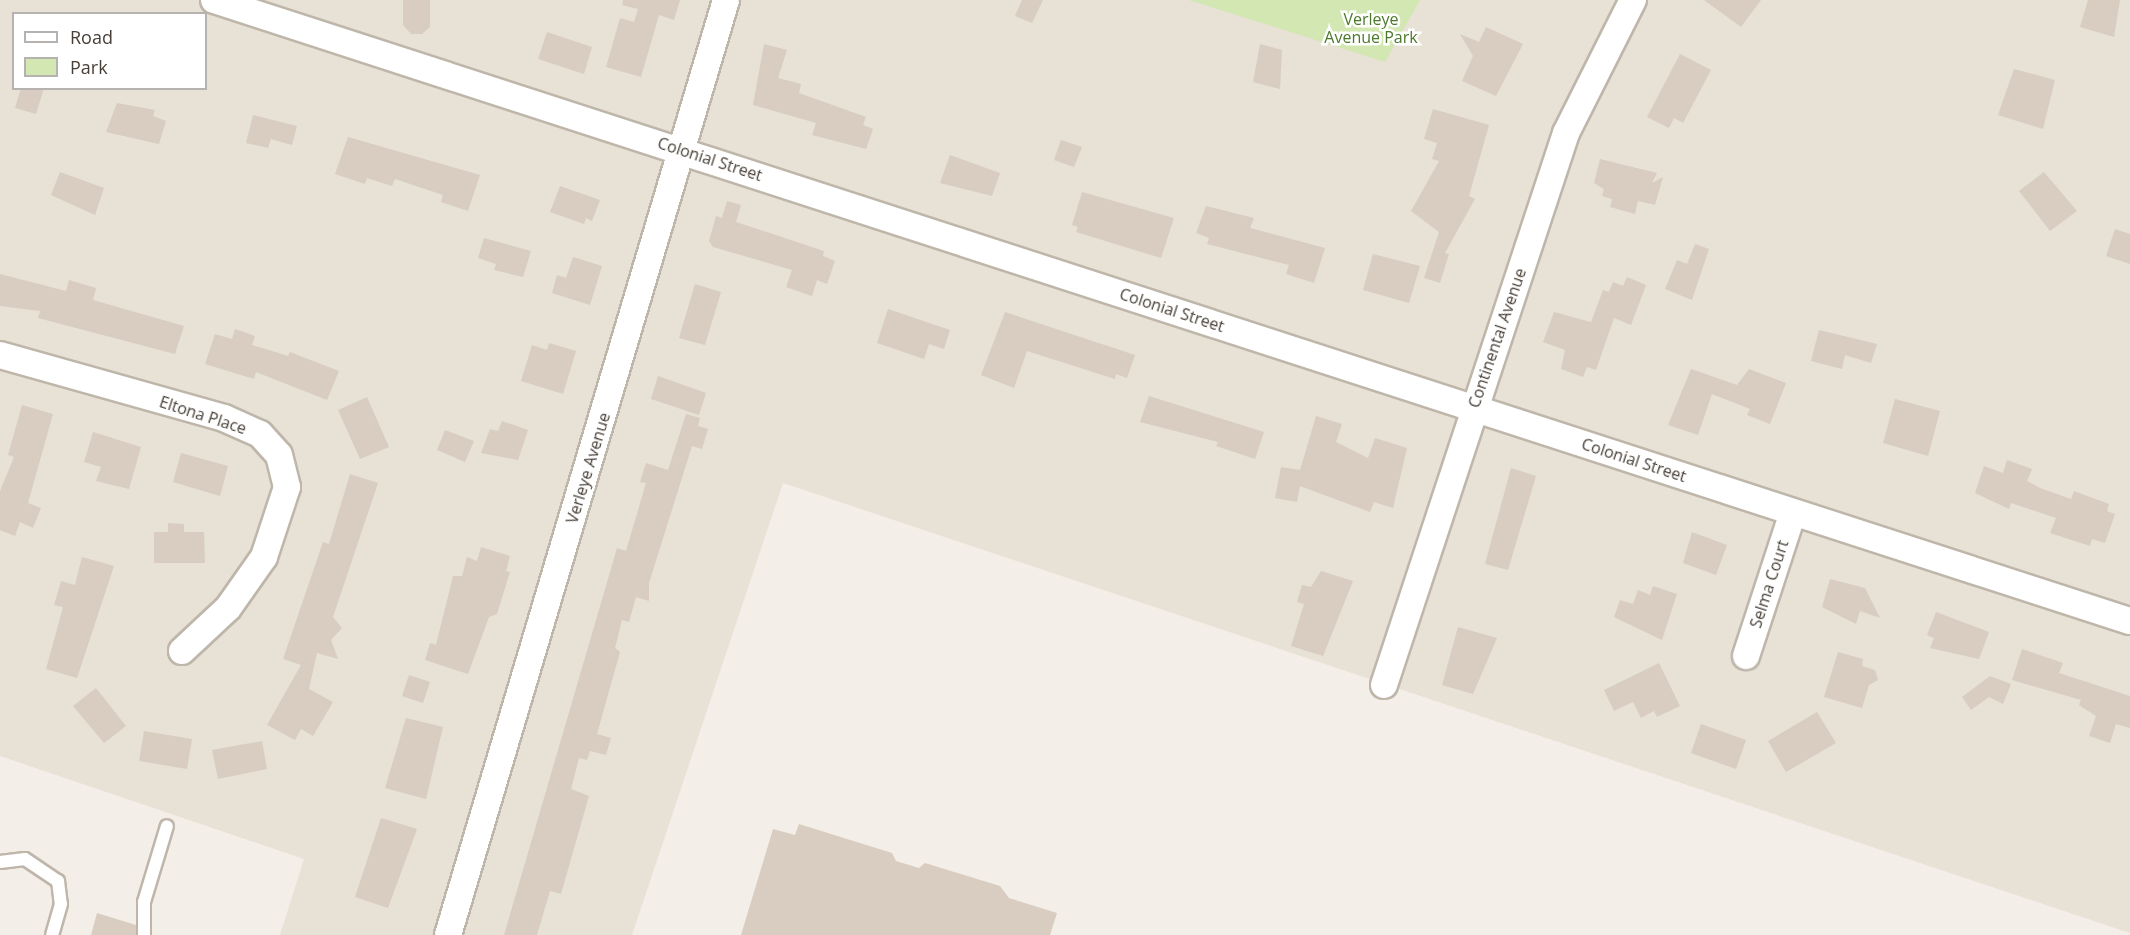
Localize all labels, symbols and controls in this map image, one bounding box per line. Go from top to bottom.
park label: Verleye Avenue Park [1324,9,1418,47]
legend [12,12,207,90]
text: Road [70,25,113,49]
text: Park [70,55,108,79]
street label: Colonial Street [655,133,765,185]
street label: Continental Avenue [1464,266,1530,410]
street label: Colonial Street [1117,284,1227,336]
street label: Eltona Place [157,392,249,438]
street label: Verleye Avenue [562,410,614,526]
street label: Colonial Street [1579,434,1689,486]
street label: Selma Court [1746,538,1792,630]

